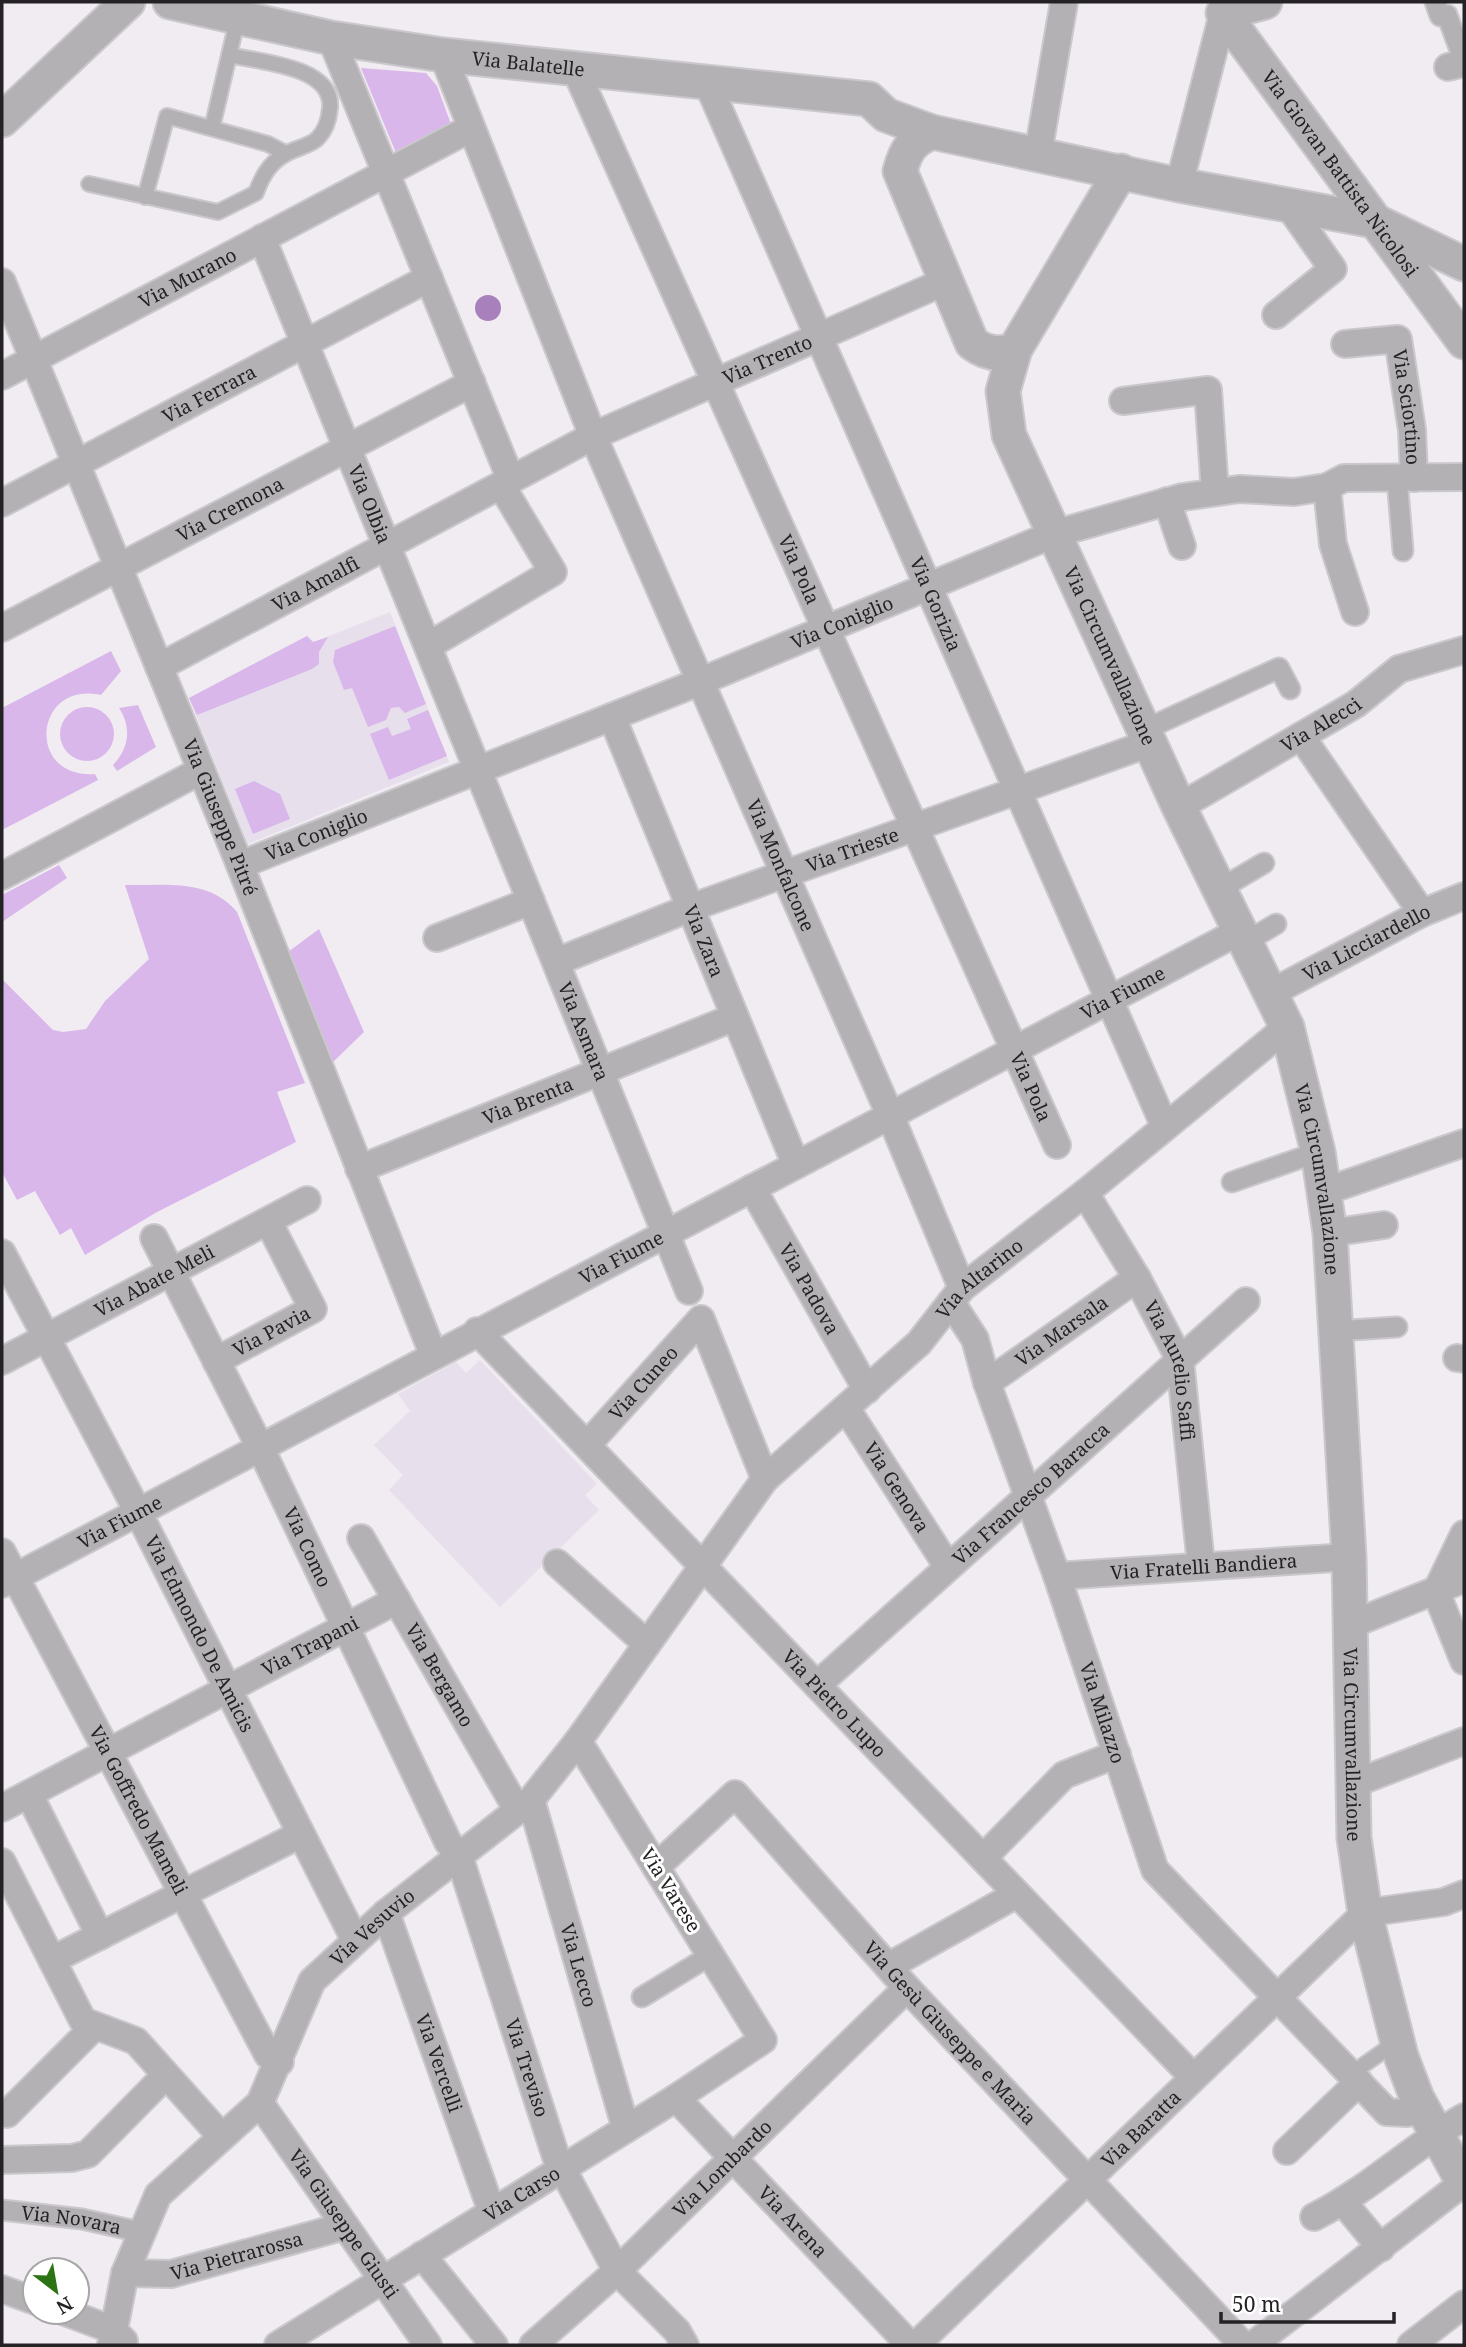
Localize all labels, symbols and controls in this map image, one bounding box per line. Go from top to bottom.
street label: Via Balatelle [471,45,586,83]
street label: Via Giovan Battista Nicolosi [1256,65,1425,282]
street label: Via Murano [134,241,241,314]
street label: Via Trento [718,328,816,391]
street label: Via Sciortino [1387,348,1426,465]
street label: Via Ferrara [158,358,261,429]
street label: Via Olbia [342,461,398,547]
street label: Via Cremona [172,471,288,548]
street label: Via Pola [772,530,826,608]
street label: Via Amalfi [267,550,364,618]
street label: Via Gorizia [904,553,968,655]
street label: Via Circumvallazione [1058,562,1162,750]
street label: Via Coniglio [787,589,897,655]
street label: Via Alecci [1276,692,1367,758]
street label: Via Giuseppe Pitré [177,735,264,899]
street label: Via Monfalcone [740,795,821,936]
street label: Via Coniglio [261,802,371,867]
street label: Via Trieste [802,821,902,878]
street label: Via Licciardello [1298,898,1434,987]
street label: Via Zara [678,901,730,981]
street label: Via Fiume [1076,960,1169,1026]
street label: Via Asmara [552,978,615,1085]
street label: Via Pola [1004,1048,1058,1126]
street label: Via Brenta [478,1071,577,1131]
street label: Via Circumvallazione [1289,1081,1345,1276]
street label: Via Fiume [574,1224,668,1290]
street label: Via Altarino [930,1233,1028,1324]
street label: Via Abate Meli [90,1238,219,1323]
street label: Via Padova [773,1238,846,1339]
street label: Via Marsala [1010,1289,1113,1372]
street label: Via Aurelio Saffi [1138,1296,1201,1442]
street label: Via Pavia [228,1300,315,1363]
street label: Via Cuneo [603,1340,684,1425]
street label: Via Francesco Baracca [947,1416,1115,1571]
street label: Via Genova [858,1437,936,1538]
street label: Via Fiume [73,1489,166,1555]
street label: Via Como [277,1502,338,1591]
street label: Via Edmondo De Amicis [139,1531,260,1737]
street label: Via Fratelli Bandiera [1109,1547,1298,1586]
street label: Via Trapani [257,1610,363,1682]
street label: Via Bergamo [400,1618,480,1732]
street label: Via Pietro Lupo [776,1644,892,1763]
street label: Via Circumvallazione [1338,1647,1367,1842]
street label: Via Milazzo [1074,1658,1132,1767]
street label: Via Goffredo Mameli [83,1721,194,1899]
street label: Via Varese [635,1843,707,1937]
street label: Via Vesuvio [324,1882,420,1971]
street label: Via Lecco [554,1920,603,2010]
street label: Via Gesù Giuseppe e Maria [858,1935,1042,2130]
street label: Via Vercelli [410,2010,469,2116]
street label: Via Treviso [499,2015,555,2120]
street label: Via Baratta [1095,2084,1186,2173]
street label: Via Lombardo [667,2114,778,2223]
street label: Via Giuseppe Giusti [283,2144,405,2304]
street label: Via Carso [479,2160,565,2227]
street label: Via Arena [753,2180,833,2263]
street label: Via Novara [20,2199,124,2240]
street label: Via Pietrarossa [167,2225,306,2287]
north arrow [21,2256,91,2326]
scale bar [1221,2280,1394,2324]
text: 50 m [1232,2290,1281,2318]
text: N [52,2291,78,2321]

